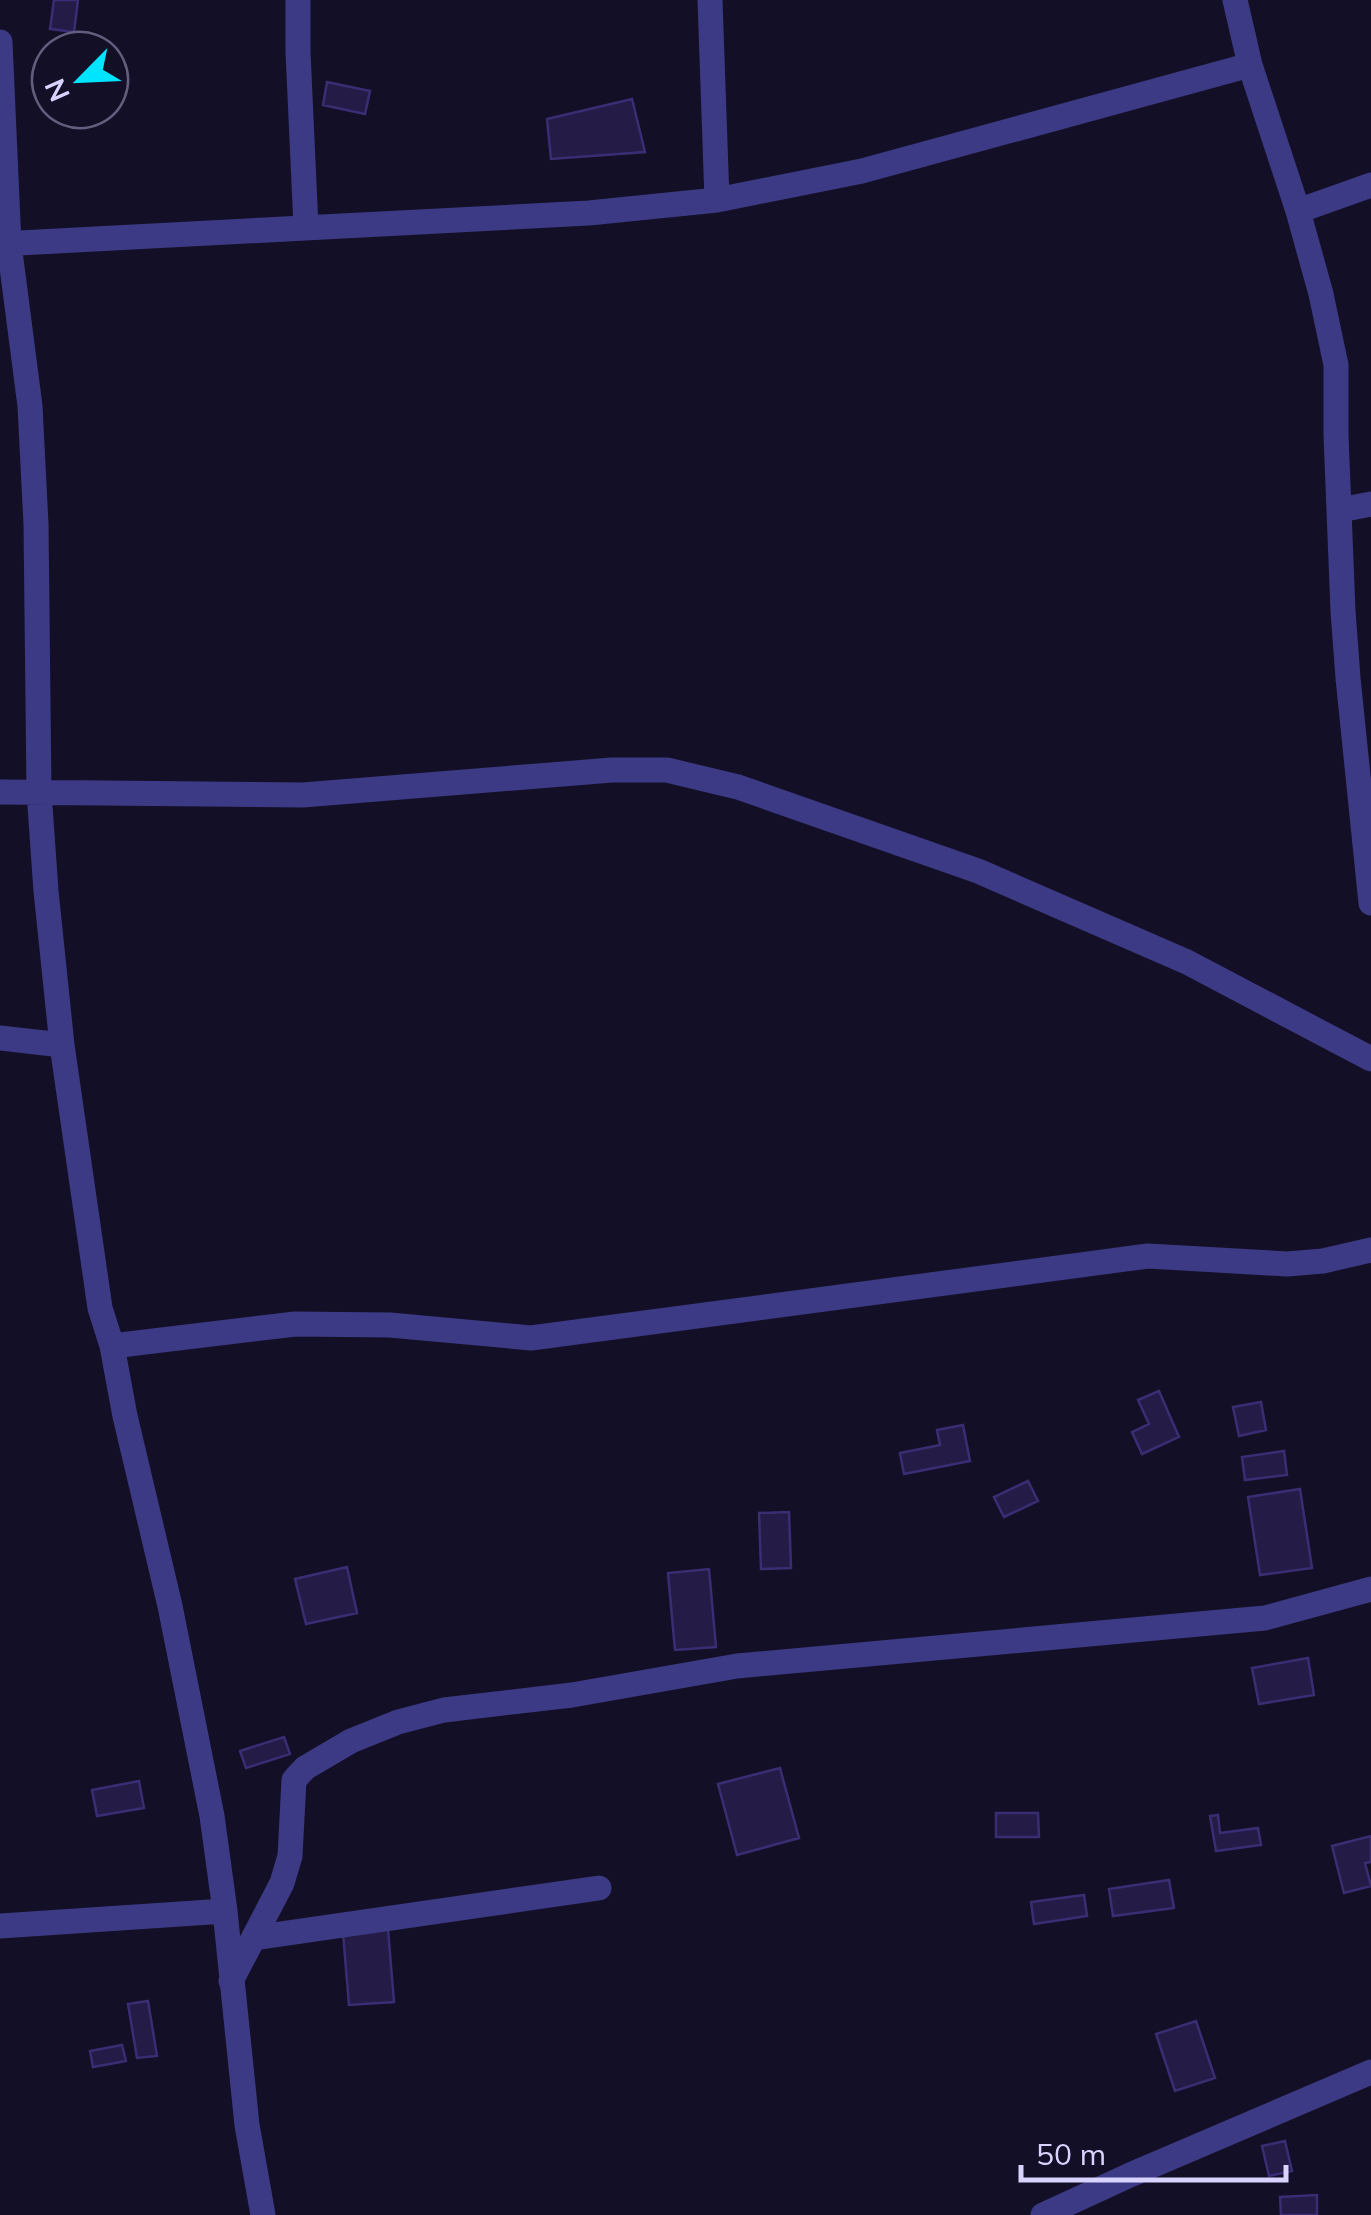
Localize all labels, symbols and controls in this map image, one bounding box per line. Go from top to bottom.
north arrow [30,30,130,130]
text: N [36,74,77,107]
scale bar [1021,2120,1286,2182]
text: 50 m [1036,2135,1106,2173]

